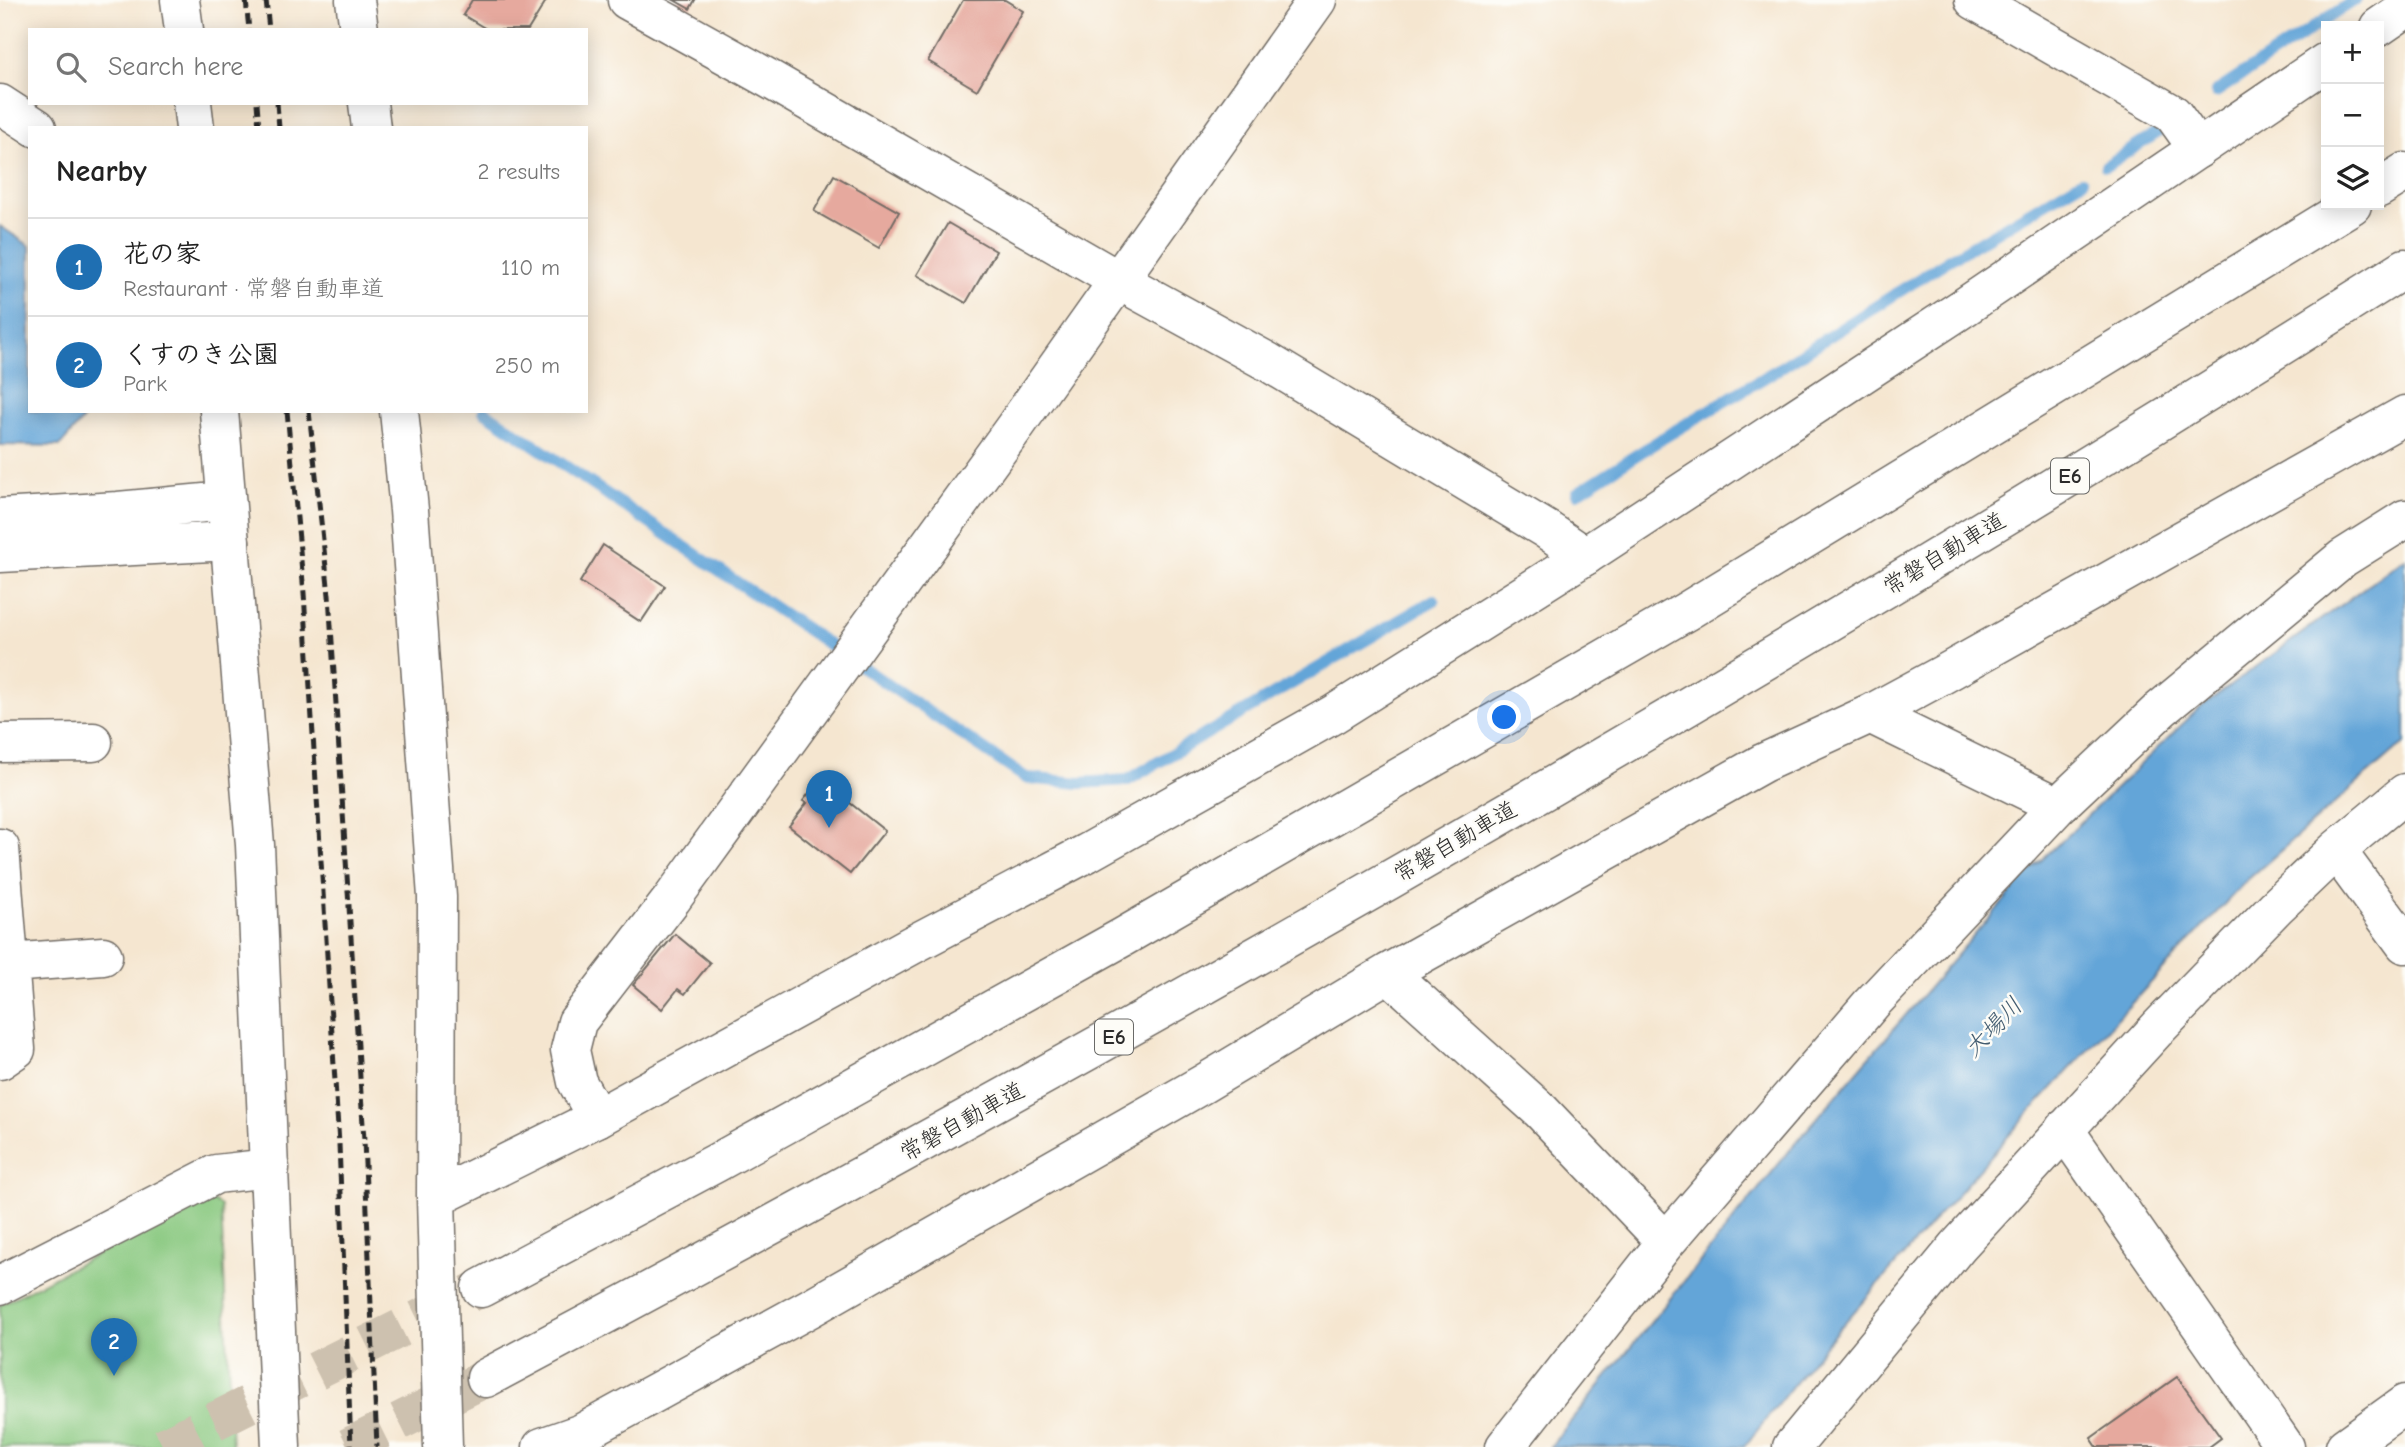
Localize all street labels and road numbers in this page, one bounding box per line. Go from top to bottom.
road number: E6 [2051,458,2089,494]
street label: 常磐自動車道 [1878,506,2010,601]
street label: 常磐自動車道 [1389,795,1522,888]
road number: E6 [1095,1020,1133,1054]
street label: 常磐自動車道 [895,1076,1029,1167]

